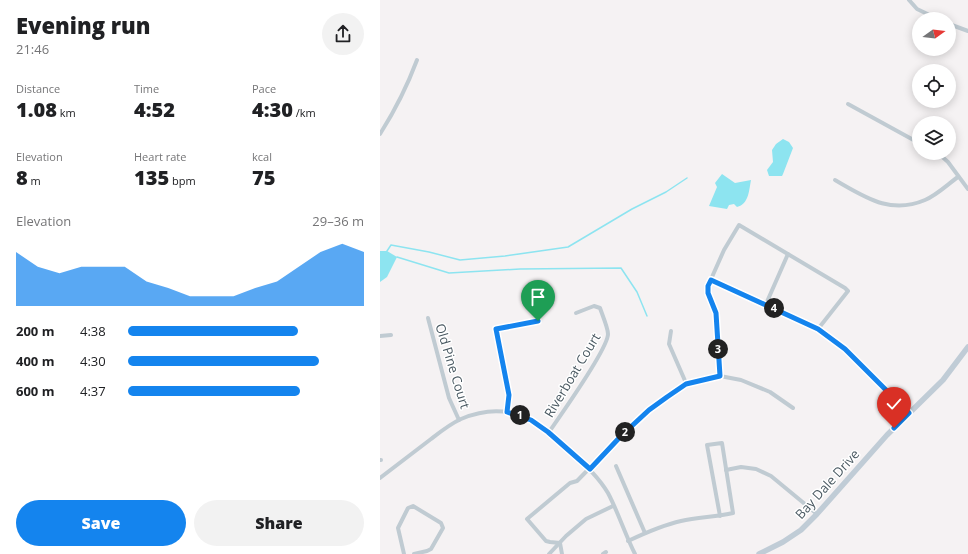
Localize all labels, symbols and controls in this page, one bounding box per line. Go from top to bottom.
text: Evening run [16,10,151,40]
north arrow [912,12,956,56]
map controls [912,12,956,160]
button: share [322,13,364,55]
text: 21:46 [16,40,49,58]
button: locate [912,64,956,108]
text: Distance [16,81,60,96]
text: Time [134,81,159,96]
text: Pace [252,81,276,96]
text: 1.08 [16,96,57,123]
text: 4:52 [134,96,175,123]
text: 4:30 [252,96,293,123]
text: km [57,105,76,120]
text: /km [293,105,316,120]
button: layers [912,116,956,160]
text: Elevation [16,149,63,164]
text: Heart rate [134,149,186,164]
text: kcal [252,149,272,164]
text: 8 [16,164,28,191]
text: 135 [134,164,169,191]
text: 75 [252,164,275,191]
text: m [28,173,41,188]
text: bpm [169,173,196,188]
text: Elevation [16,212,71,230]
text: 29–36 m [312,212,364,230]
pin [521,280,555,321]
icon: arrive [527,286,549,308]
pin: 4 [764,298,784,318]
text: 4 [771,300,777,315]
street label: Old Pine Court [431,321,475,411]
text: 200 m [16,322,54,340]
text: 4:38 [80,322,106,340]
street label: Riverboat Court [540,329,604,421]
pin: 3 [708,339,728,359]
text: 3 [715,341,721,356]
text: 400 m [16,352,54,370]
text: 4:30 [80,352,106,370]
text: 600 m [16,382,54,400]
text: 4:37 [80,382,106,400]
pin [877,387,911,428]
icon: check [883,393,905,415]
pin: 1 [510,405,530,425]
text: 1 [517,407,523,422]
pin: 2 [615,422,635,442]
text: 2 [622,424,628,439]
street label: Bay Dale Drive [791,445,863,523]
button: Save [16,500,186,546]
button: Share [194,500,364,546]

